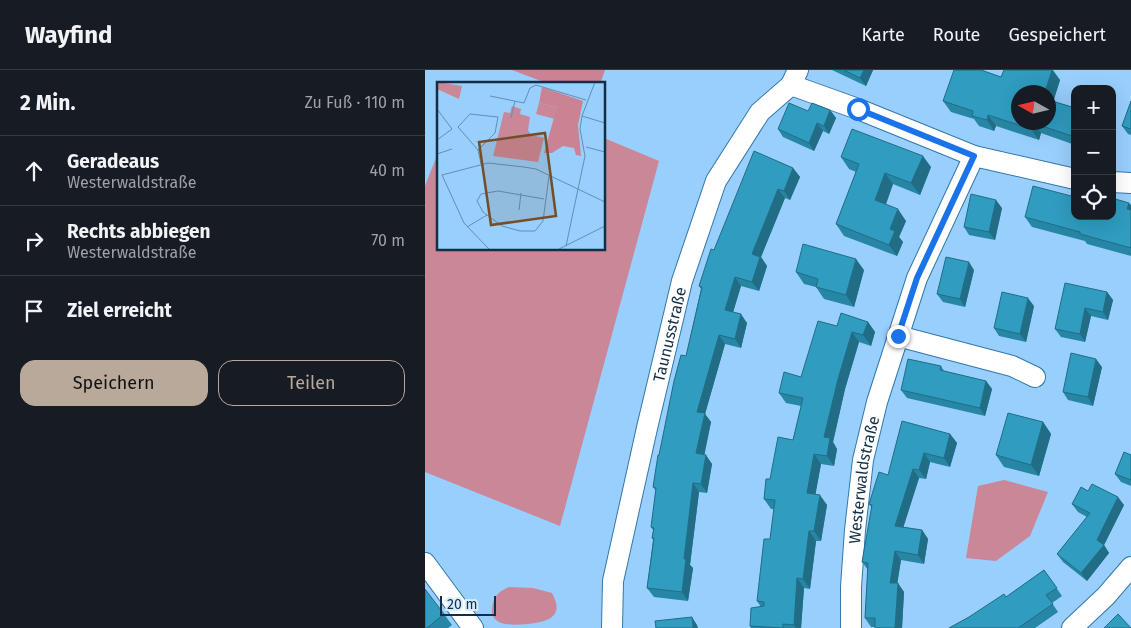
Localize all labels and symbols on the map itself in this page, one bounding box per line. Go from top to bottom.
inset map [437,82,605,250]
north arrow [1011,85,1056,130]
route start [847,98,870,121]
street label: Taunusstraße [649,285,690,384]
route end [887,325,910,348]
street label: Westerwaldstraße [845,414,883,545]
scale bar [440,593,496,616]

